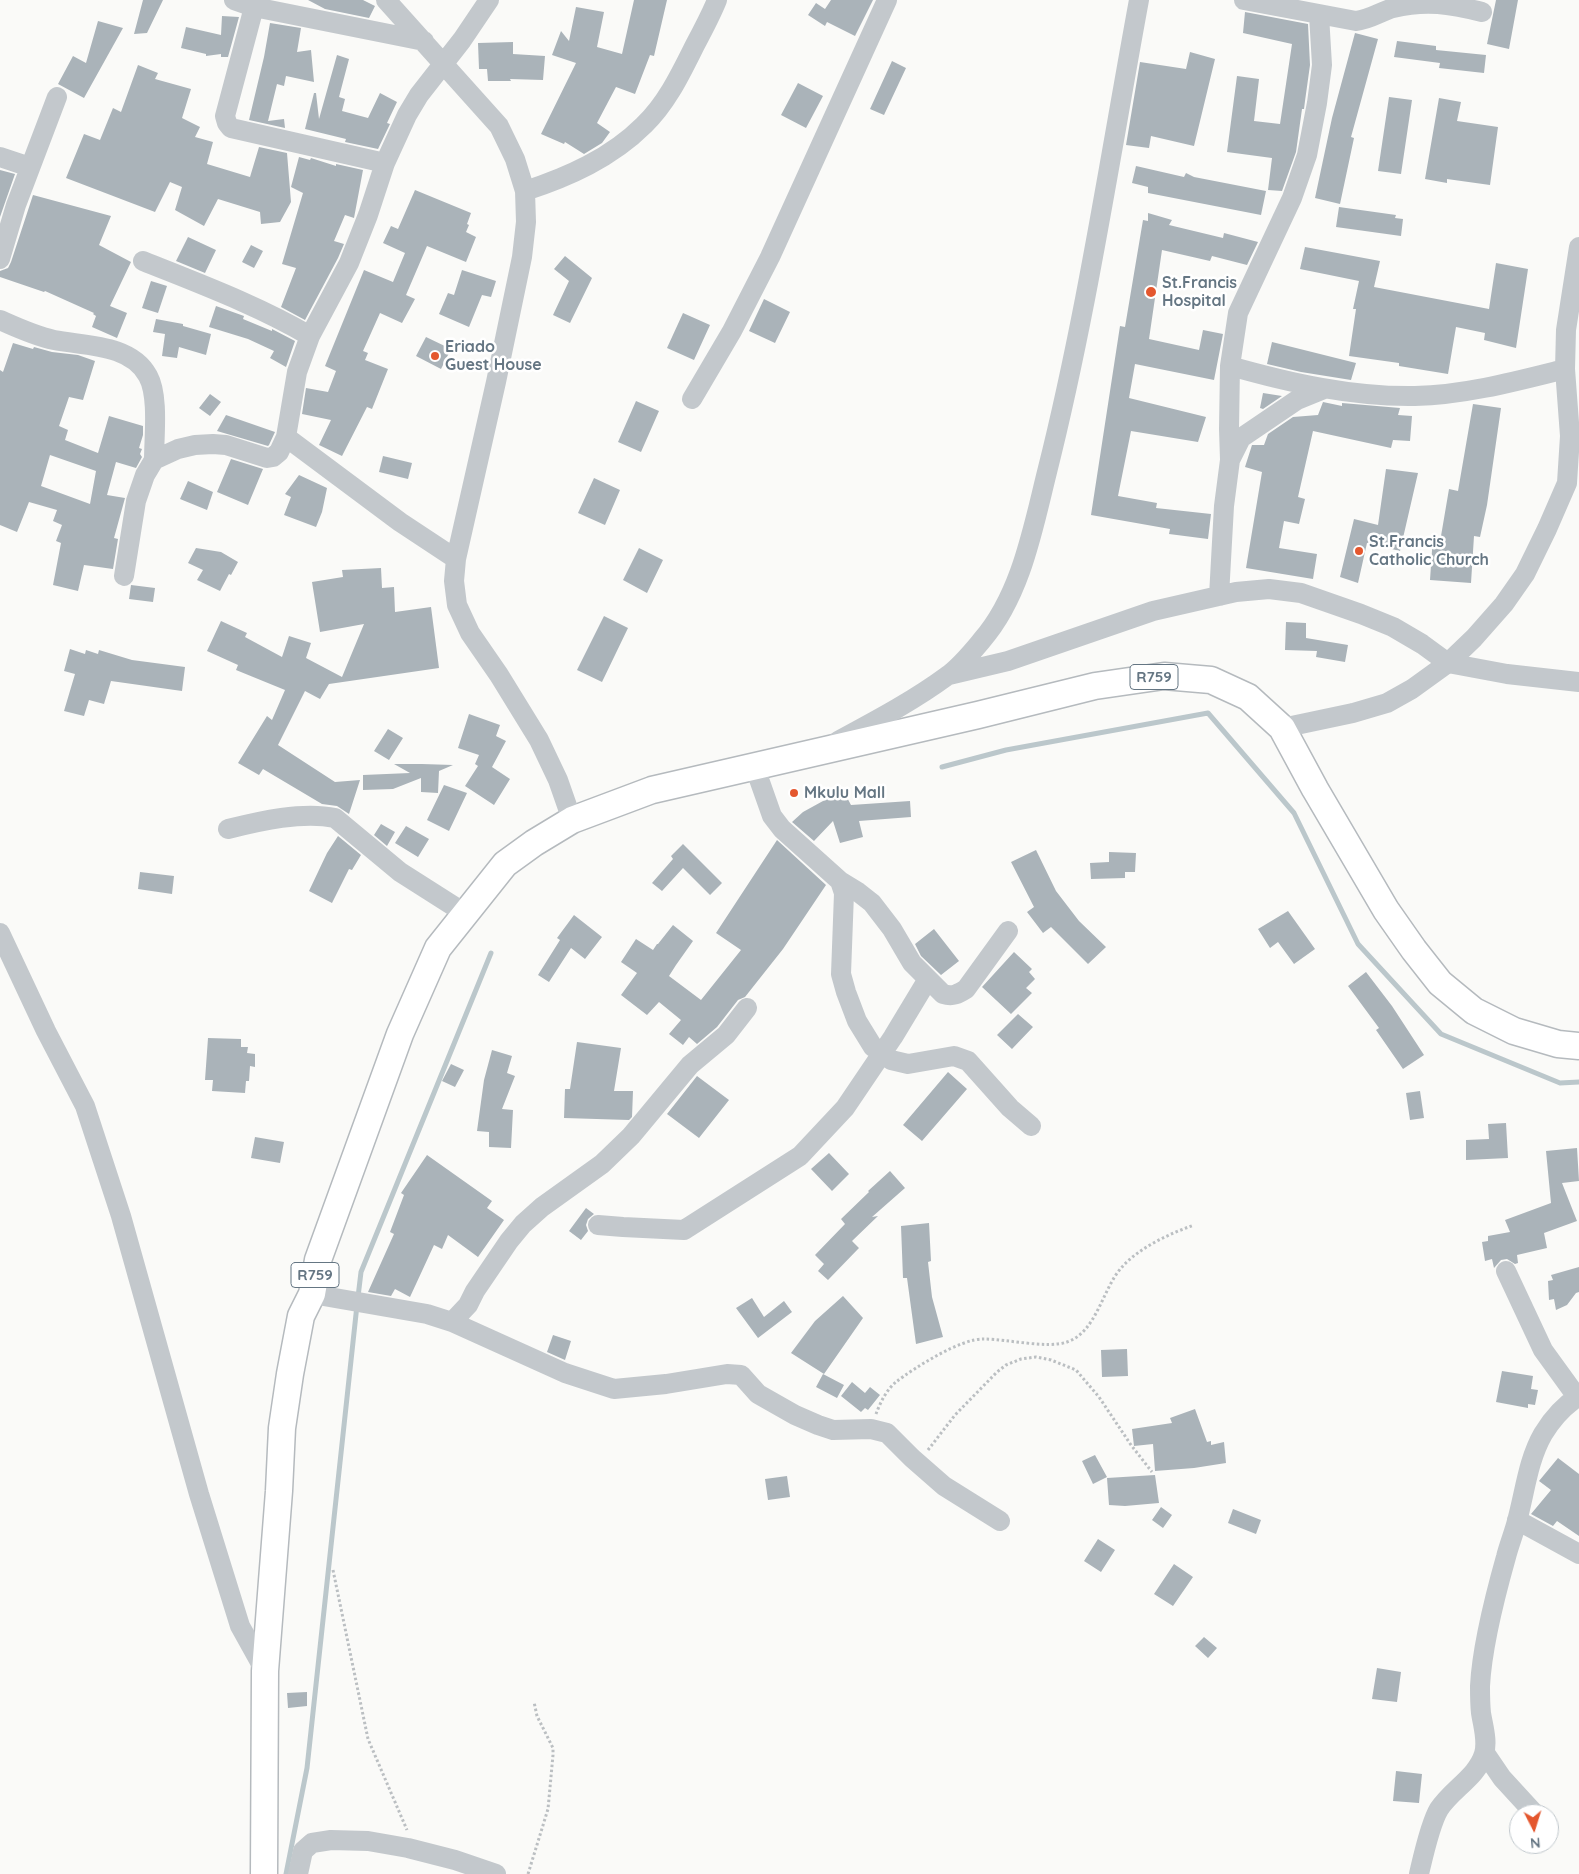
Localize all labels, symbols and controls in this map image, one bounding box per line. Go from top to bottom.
place label: St.Francis Hospital [1162,273,1237,311]
marker: St.Francis Hospital [1144,285,1158,299]
place label: Eriado Guest House [445,337,542,375]
marker: Eriado Guest House [429,350,441,362]
place label: St.Francis Catholic Church [1369,532,1489,570]
marker: St.Francis Catholic Church [1353,545,1365,557]
road number: R759 [1130,664,1178,690]
place label: Mkulu Mall [804,783,885,803]
marker: Mkulu Mall [788,787,800,799]
road number: R759 [291,1262,339,1288]
north arrow [1509,1804,1559,1854]
text: N [1529,1834,1541,1852]

